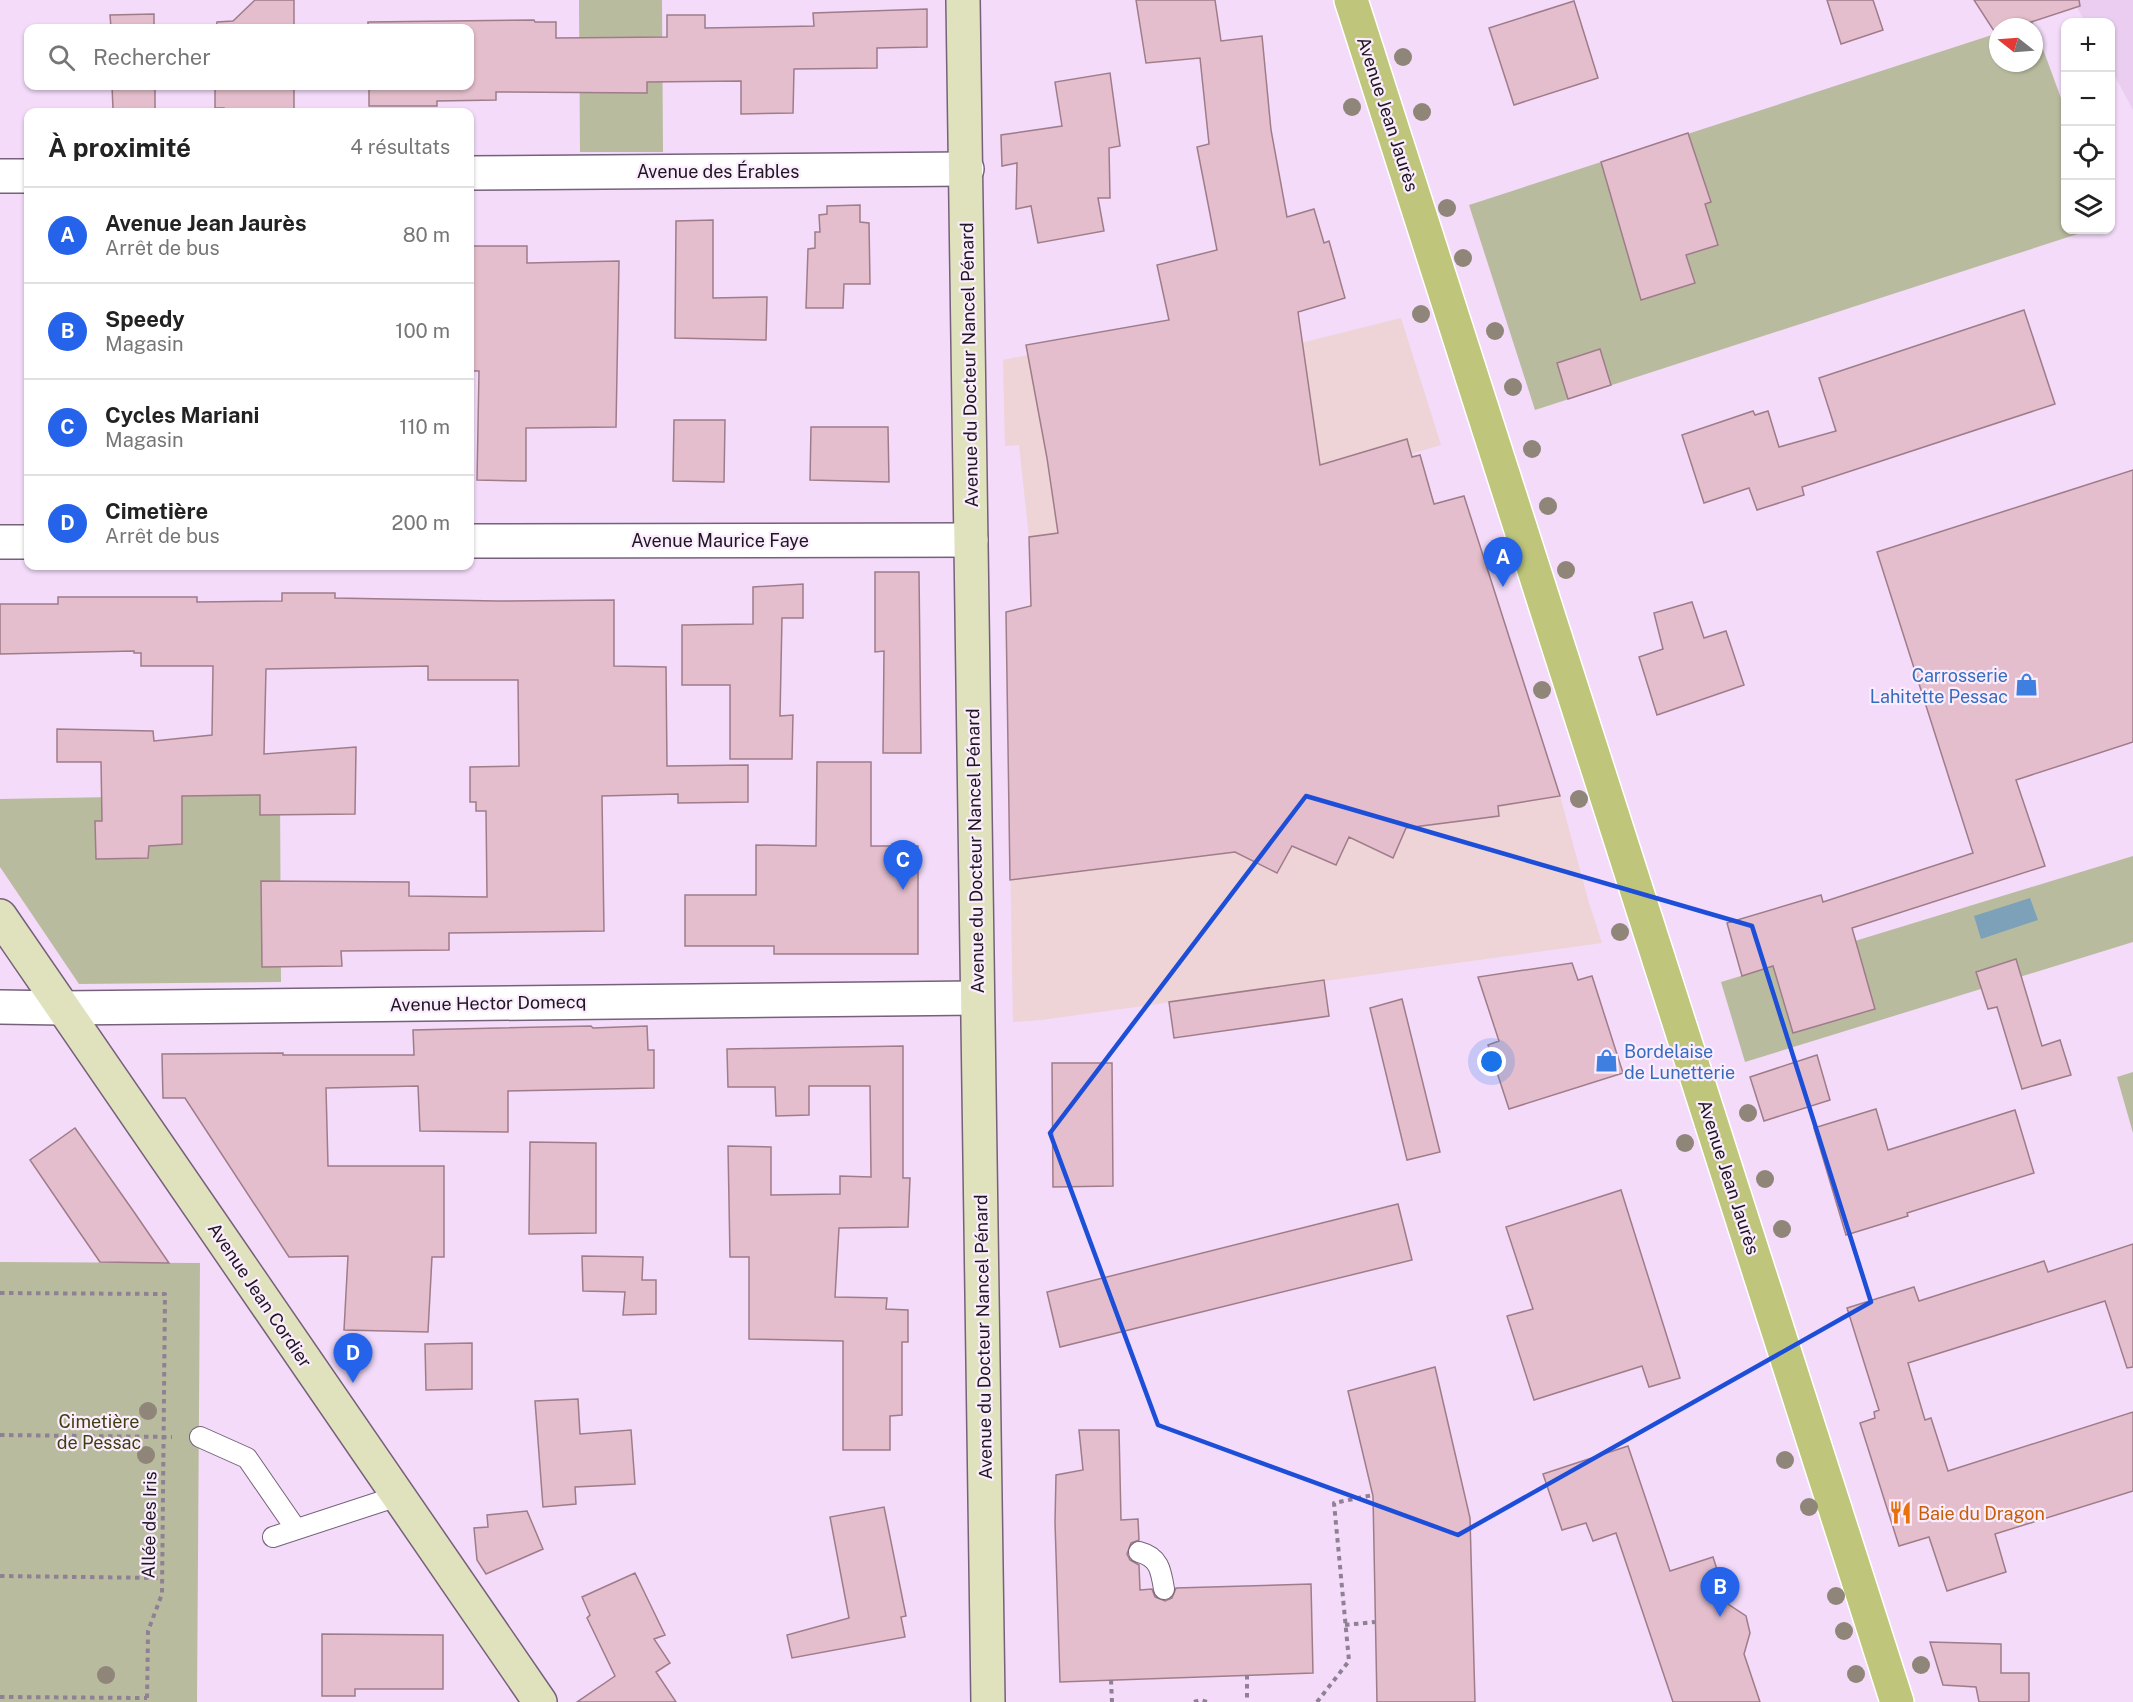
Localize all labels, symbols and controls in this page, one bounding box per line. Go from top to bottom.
north arrow [1989,18,2043,72]
map controls [2061,18,2115,234]
button: + [2061,18,2115,72]
search box [24,24,474,90]
street label: Avenue Jean Jaurès [1353,34,1423,194]
icon: search [45,41,78,74]
text: Rechercher [93,44,211,70]
button: − [2061,72,2115,126]
button: locate [2061,126,2115,180]
text: À proximité [48,132,191,163]
text: 4 résultats [350,135,450,159]
street label: Avenue des Érables [637,160,799,182]
button: layers [2061,180,2115,234]
text: Avenue Jean Jaurès [105,210,307,236]
street label: Avenue du Docteur Nancel Pénard [956,222,982,508]
text: A [60,223,75,247]
text: 80 m [403,223,450,247]
text: Arrêt de bus [105,236,220,260]
text: Speedy [105,306,185,332]
text: B [61,319,74,343]
text: 100 m [395,319,450,343]
text: Magasin [105,332,184,356]
text: Cycles Mariani [105,402,259,428]
text: C [60,415,75,439]
text: 110 m [399,415,450,439]
text: Magasin [105,428,184,452]
text: Cimetière [105,498,208,524]
text: D [60,511,75,535]
text: 200 m [392,511,450,535]
text: Arrêt de bus [105,524,220,548]
street label: Avenue Maurice Faye [631,530,809,551]
pin: A [1484,538,1522,587]
place label: Carrosserie Lahitette Pessac [1870,665,2008,707]
shop icon: Carrosserie Lahitette Pessac [2013,672,2039,698]
street label: Avenue du Docteur Nancel Pénard [962,708,988,994]
pin: C [884,840,922,890]
street label: Avenue Hector Domecq [390,991,586,1015]
place label: Bordelaise de Lunetterie [1624,1041,1735,1083]
your location [1477,1047,1506,1076]
shop icon: Bordelaise de Lunetterie [1593,1048,1619,1074]
street label: Avenue Jean Jaurès [1694,1097,1764,1257]
street label: Avenue du Docteur Nancel Pénard [970,1194,996,1480]
street label: Avenue Jean Cordier [204,1219,316,1371]
pin: D [334,1334,372,1383]
park label: Cimetière de Pessac [57,1411,141,1453]
street label: Allée des Iris [138,1471,160,1579]
restaurant icon: Baie du Dragon [1887,1500,1913,1526]
place label: Baie du Dragon [1918,1503,2045,1524]
pin: B [1700,1568,1740,1617]

